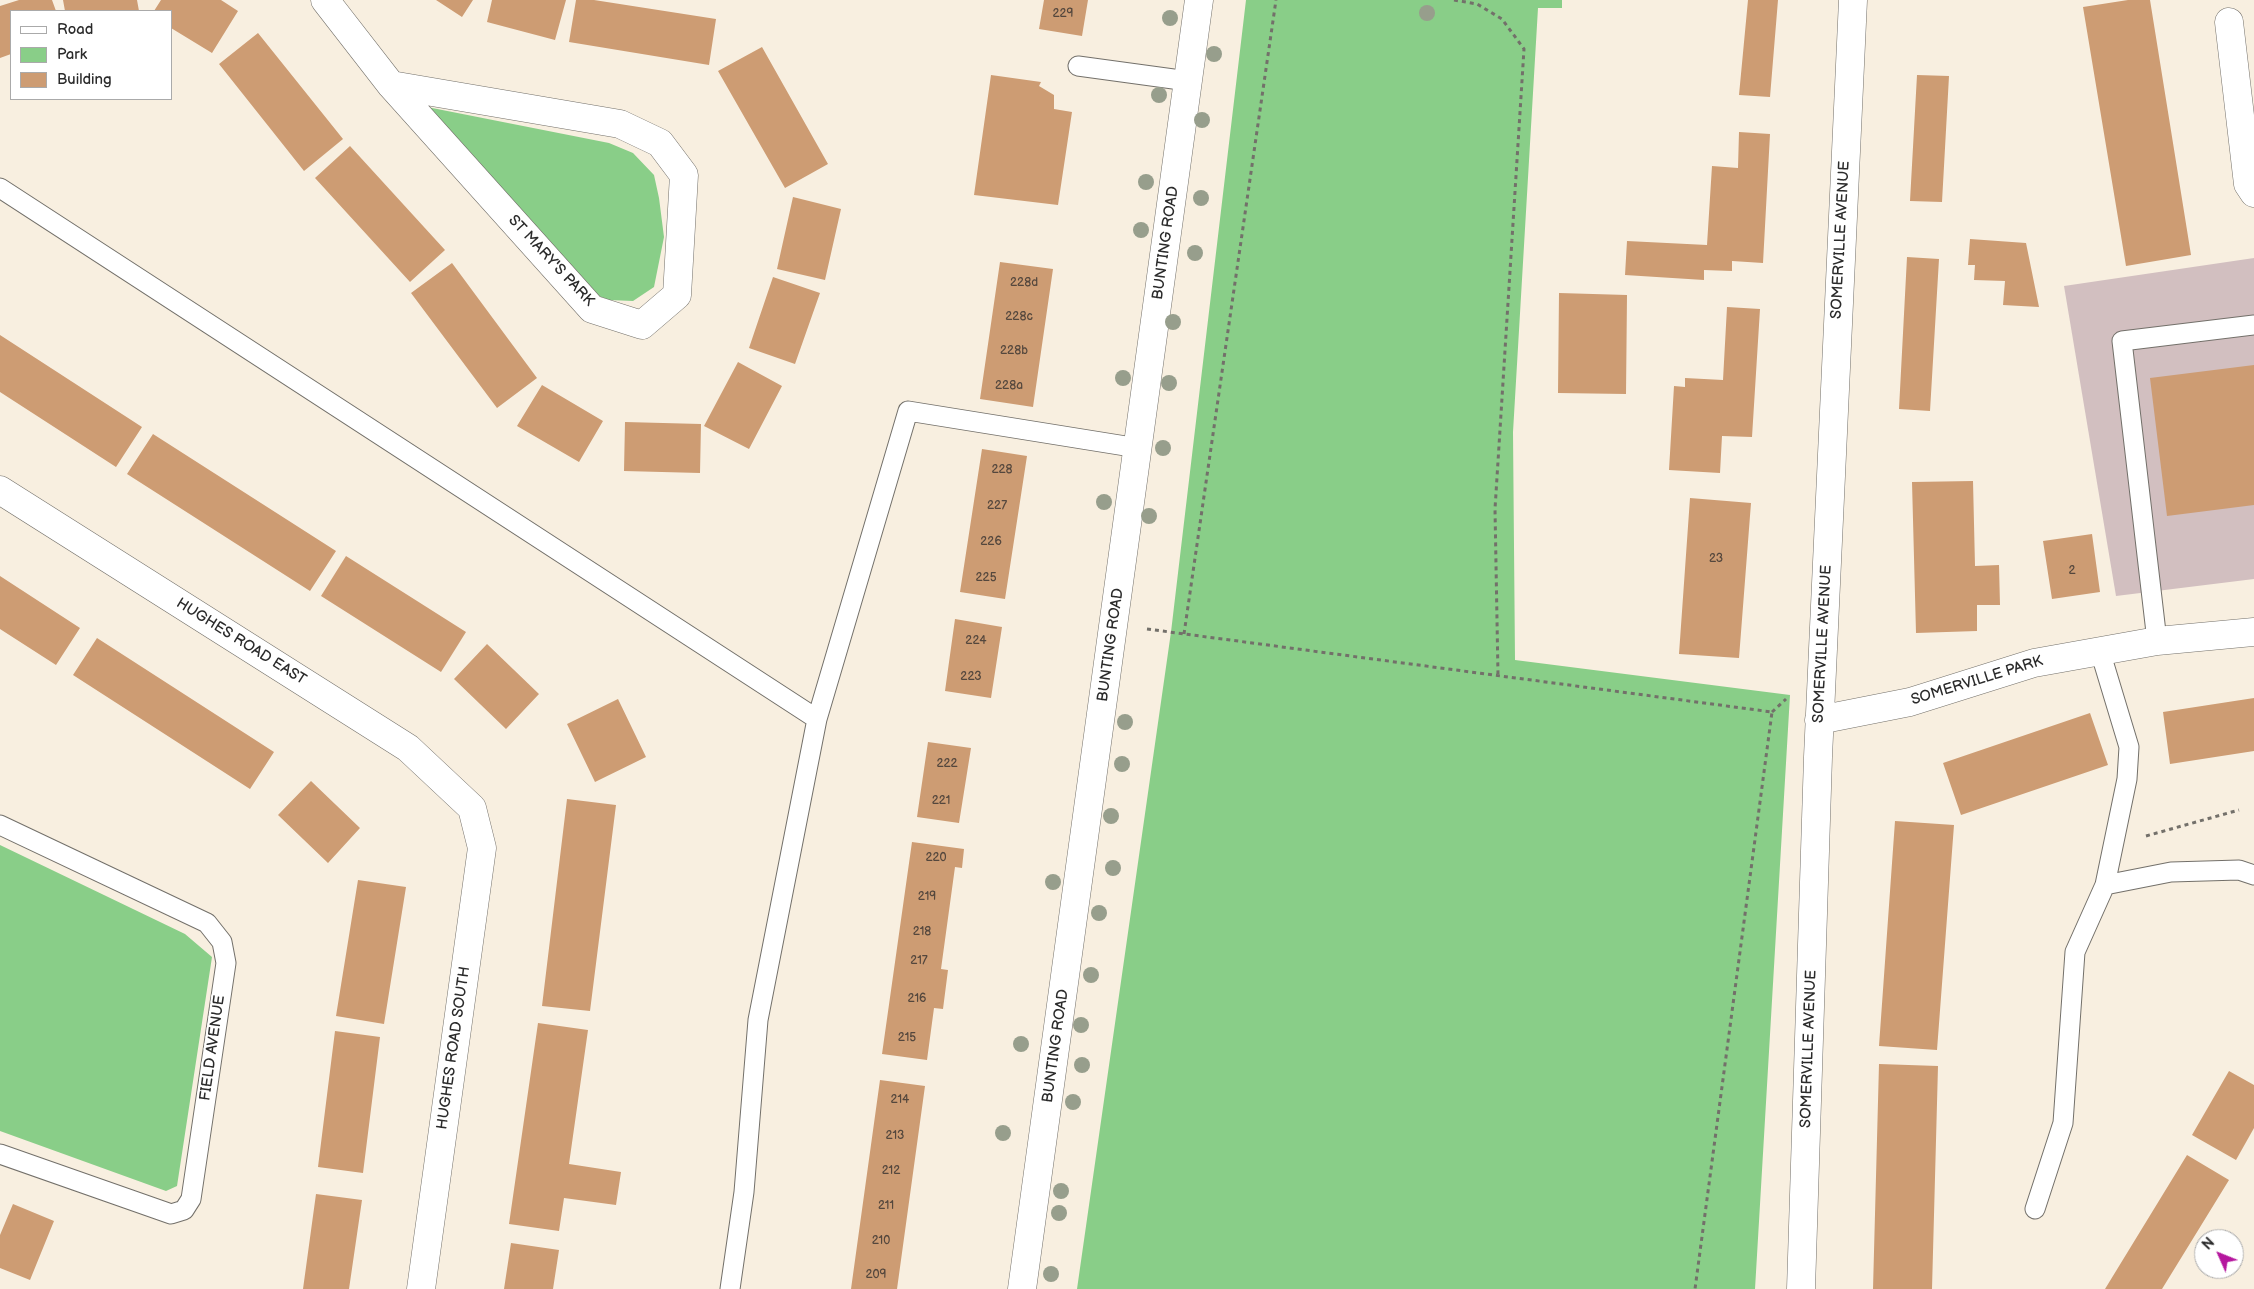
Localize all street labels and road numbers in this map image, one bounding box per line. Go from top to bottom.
street label: SOMERVILLE AVENUE [1828,161,1854,319]
street label: BUNTING ROAD [1149,185,1183,301]
street label: ST MARY'S PARK [504,212,598,310]
street label: SOMERVILLE AVENUE [1810,565,1836,723]
street label: BUNTING ROAD [1094,587,1128,703]
street label: HUGHES ROAD EAST [173,595,309,689]
street label: SOMERVILLE PARK [1909,652,2045,710]
street label: HUGHES ROAD SOUTH [434,965,474,1131]
street label: SOMERVILLE AVENUE [1797,970,1821,1128]
street label: BUNTING ROAD [1039,988,1073,1104]
street label: FIELD AVENUE [197,994,229,1102]

